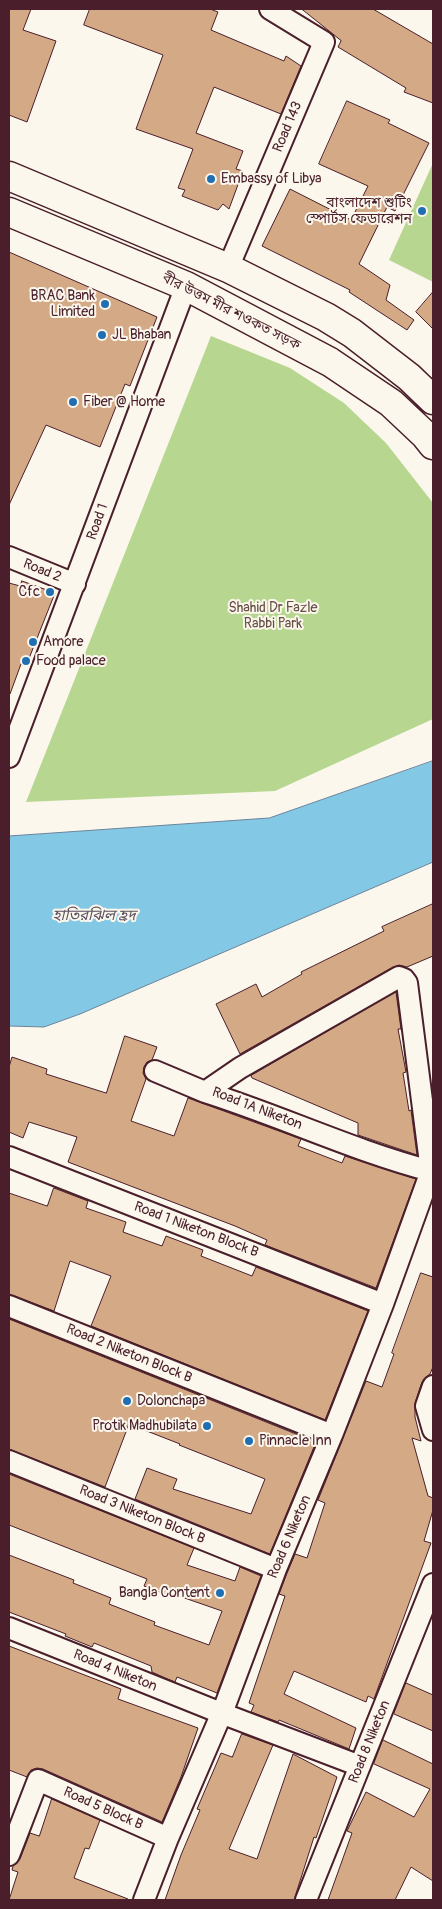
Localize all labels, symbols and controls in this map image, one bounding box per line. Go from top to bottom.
street label: Road 143 [270,99,306,155]
place label: Embassy of Libya [221,171,322,187]
marker: Embassy of Libya [205,173,217,185]
place label: বাংলাদেশ শুটিং স্পোর্টস ফেডারেশন [306,195,412,228]
marker: বাংলাদেশ শুটিং স্পোর্টস ফেডারেশন [416,205,428,217]
street label: বীর উত্তম মীর শওকত সড়ক [159,270,303,354]
place label: BRAC Bank Limited [30,288,95,321]
marker: BRAC Bank Limited [99,298,111,310]
place label: JL Bhaban [112,327,172,343]
marker: JL Bhaban [96,329,108,341]
place label: Fiber @ Home [83,394,165,410]
marker: Fiber @ Home [67,396,79,408]
street label: Road 1 [84,502,112,542]
street label: Road 2 [20,556,64,586]
place label: Cfc [19,584,40,600]
marker: Cfc [44,586,56,598]
park label: Shahid Dr Fazle Rabbi Park [229,600,317,632]
place label: Amore [43,634,83,650]
marker: Amore [27,636,39,648]
place label: Food palace [36,653,106,669]
marker: Food palace [20,655,32,667]
water label: হাতিরঝিল হ্রদ [52,907,136,925]
street label: Road 1A Niketon [210,1084,304,1134]
street label: Road 1 Niketon Block B [131,1199,261,1261]
street label: Road 2 Niketon Block B [64,1321,194,1387]
place label: Dolonchapa [137,1393,205,1409]
marker: Dolonchapa [121,1395,133,1407]
place label: Protik Madhubilata [92,1418,197,1434]
marker: Protik Madhubilata [201,1420,213,1432]
place label: Pinnacle Inn [259,1433,332,1449]
marker: Pinnacle Inn [243,1435,255,1447]
street label: Road 3 Niketon Block B [77,1482,207,1548]
street label: Road 6 Niketon [265,1493,315,1581]
place label: Bangla Content [119,1585,210,1601]
marker: Bangla Content [214,1587,226,1599]
street label: Road 4 Niketon [71,1647,159,1695]
street label: Road 8 Niketon [346,1698,394,1786]
street label: Road 5 Block B [61,1784,145,1834]

